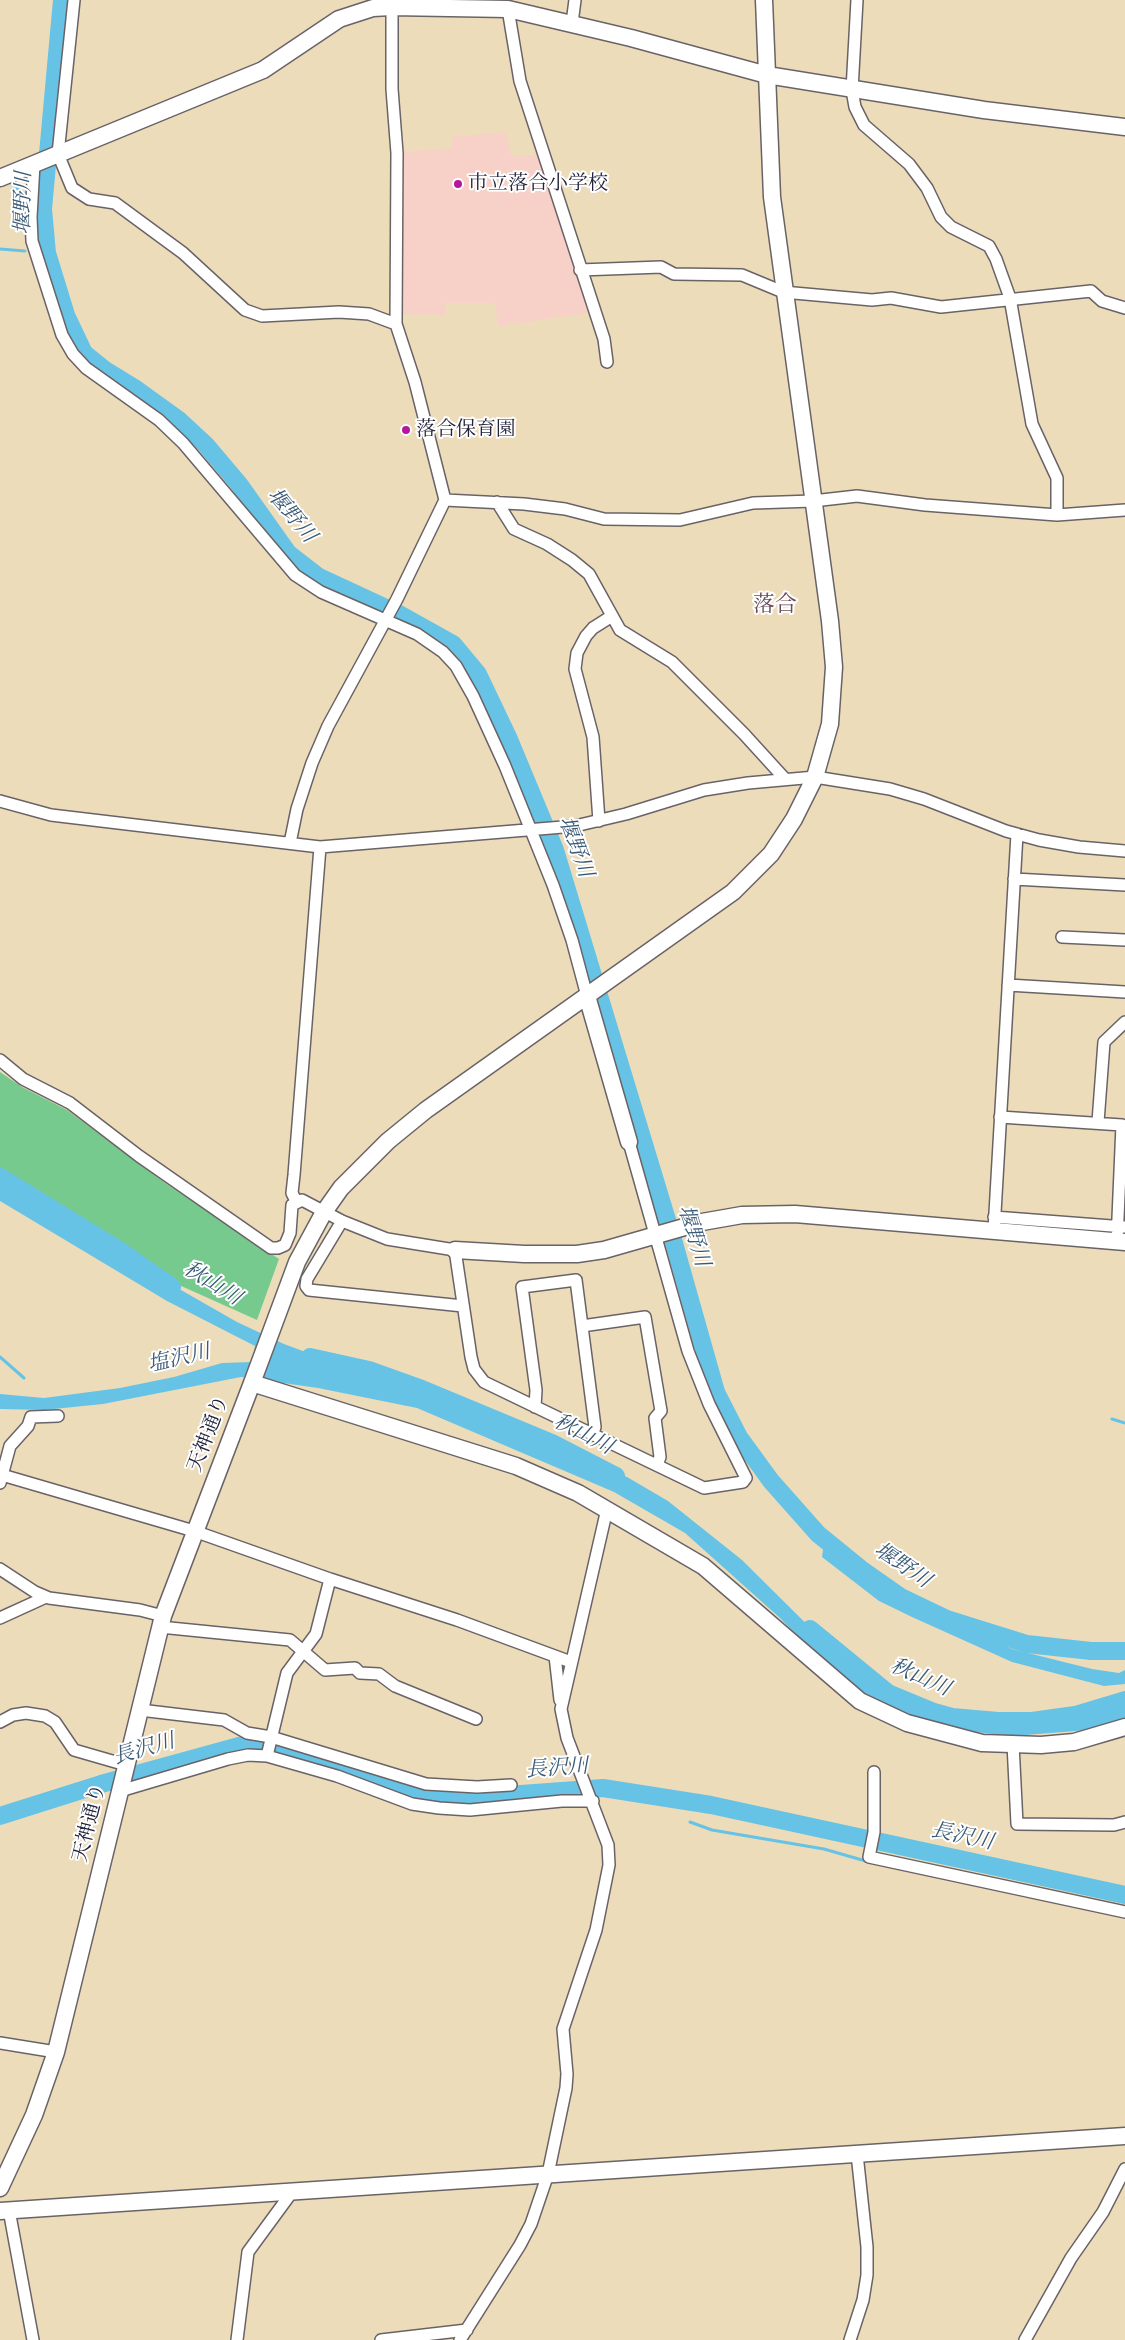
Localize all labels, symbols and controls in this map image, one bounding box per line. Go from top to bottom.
water label: 堰野川 [11,171,37,235]
place label: 市立落合小学校 [468,172,608,196]
marker: 市立落合小学校 [452,178,464,190]
place label: 落合保育園 [416,418,516,442]
marker: 落合保育園 [400,424,412,436]
water label: 堰野川 [261,484,321,548]
district label: 落合 [753,593,797,619]
water label: 堰野川 [552,813,598,881]
water label: 堰野川 [672,1202,714,1270]
water label: 秋山川 [179,1257,245,1311]
water label: 塩沢川 [145,1340,213,1378]
street label: 天神通り [183,1392,235,1476]
water label: 秋山川 [549,1409,617,1461]
water label: 堰野川 [869,1538,935,1594]
water label: 秋山川 [886,1654,954,1702]
water label: 長沢川 [110,1729,178,1771]
water label: 長沢川 [525,1754,589,1784]
street label: 天神通り [69,1781,111,1865]
water label: 長沢川 [929,1818,995,1856]

